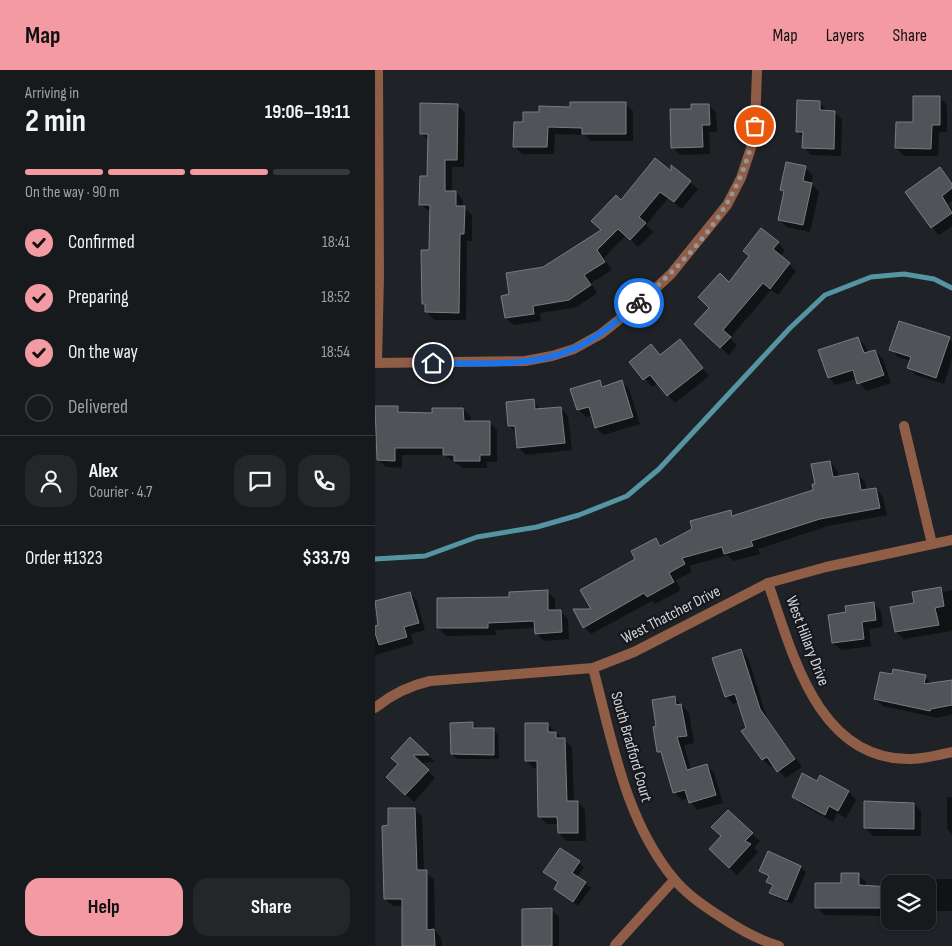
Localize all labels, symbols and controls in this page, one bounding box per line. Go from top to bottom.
text: Map [25,21,60,50]
text: Map [773,25,798,46]
text: Layers [826,25,865,46]
text: Share [893,25,927,46]
text: Arriving in [25,84,79,103]
text: 19:06–19:11 [265,101,350,124]
text: 2 min [25,102,86,141]
pin [734,105,776,147]
icon: bag [741,112,769,140]
text: On the way · 90 m [25,183,119,202]
icon: check [25,229,53,257]
text: Confirmed [68,231,135,254]
text: 18:41 [322,233,350,252]
courier [614,278,664,328]
icon: check [25,284,53,312]
text: Preparing [68,286,129,309]
text: 18:52 [321,288,350,307]
icon: bike [625,289,653,317]
icon: check [25,339,53,367]
text: On the way [68,341,138,364]
pin [412,342,454,384]
text: 18:54 [321,343,350,362]
icon: home [419,349,447,377]
text: Delivered [68,396,128,419]
button: person [25,455,77,507]
button: chat [234,455,286,507]
button: phone [298,455,350,507]
text: Alex [89,460,118,483]
text: Courier · 4.7 [89,483,152,502]
text: Order #1323 [25,547,103,570]
text: $33.79 [302,547,350,570]
street label: West Thatcher Drive [618,582,724,648]
street label: West Hillary Drive [781,594,833,688]
street label: South Bradford Court [606,690,656,804]
map controls [881,875,936,930]
button: layers [881,875,936,930]
button: Help [25,878,183,936]
button: Share [193,878,350,936]

